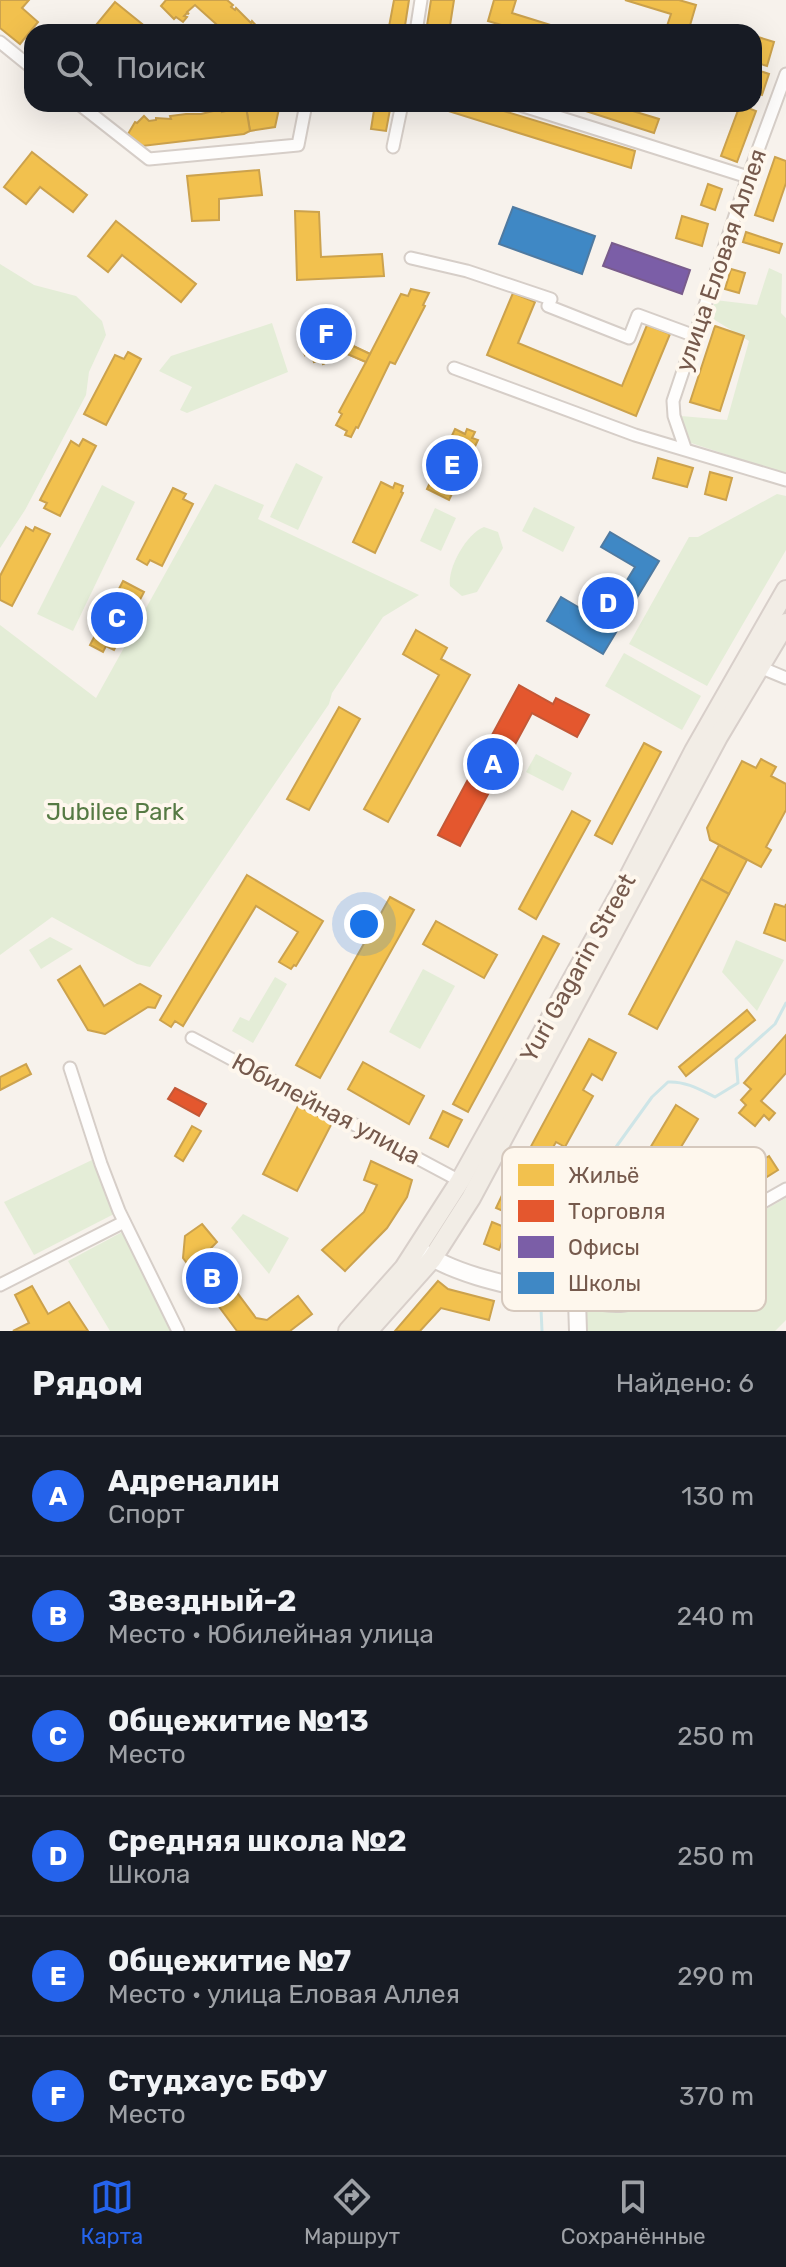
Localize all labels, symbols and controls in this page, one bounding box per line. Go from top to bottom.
search box [24,24,762,112]
icon: search [52,46,96,90]
text: Поиск [116,50,206,86]
street label: улица Еловая Аллея [670,145,772,375]
pin: F [300,304,352,364]
pin: E [426,435,478,495]
pin: D [582,573,634,633]
pin: C [91,588,143,648]
pin: A [467,734,519,794]
park label: Jubilee Park [46,798,185,826]
street label: Yuri Gagarin Street [515,869,641,1067]
your location [344,904,384,944]
street label: Юбилейная улица [227,1048,425,1170]
legend [502,1147,766,1311]
text: Жильё [568,1162,639,1189]
text: Торговля [568,1198,665,1225]
text: Офисы [568,1234,640,1261]
pin: B [186,1248,238,1308]
text: Школы [568,1270,641,1297]
text: Рядом [32,1363,143,1404]
text: Найдено: 6 [616,1368,754,1399]
text: Адреналин [108,1463,280,1499]
text: A [49,1481,67,1512]
text: 130 m [681,1481,754,1512]
text: Спорт [108,1499,184,1530]
text: Звездный-2 [108,1583,297,1619]
text: B [49,1601,67,1632]
text: 240 m [677,1601,754,1632]
text: Место · Юбилейная улица [108,1619,434,1650]
text: Общежитие №13 [108,1703,369,1739]
text: C [49,1721,67,1752]
text: 250 m [677,1721,754,1752]
text: Место [108,1739,186,1770]
text: Средняя школа №2 [108,1823,407,1859]
text: D [49,1841,67,1872]
text: 250 m [677,1841,754,1872]
text: Школа [108,1859,190,1890]
text: Общежитие №7 [108,1943,351,1979]
text: E [50,1961,66,1992]
text: 290 m [677,1961,754,1992]
text: Место · улица Еловая Аллея [108,1979,460,2010]
text: Студхаус БФУ [108,2063,327,2099]
text: F [50,2081,66,2112]
text: 370 m [679,2081,754,2112]
text: Место [108,2099,186,2130]
tab: Карта [80,2175,143,2250]
tab: Маршрут [304,2175,400,2250]
tab: Сохранённые [561,2175,706,2250]

